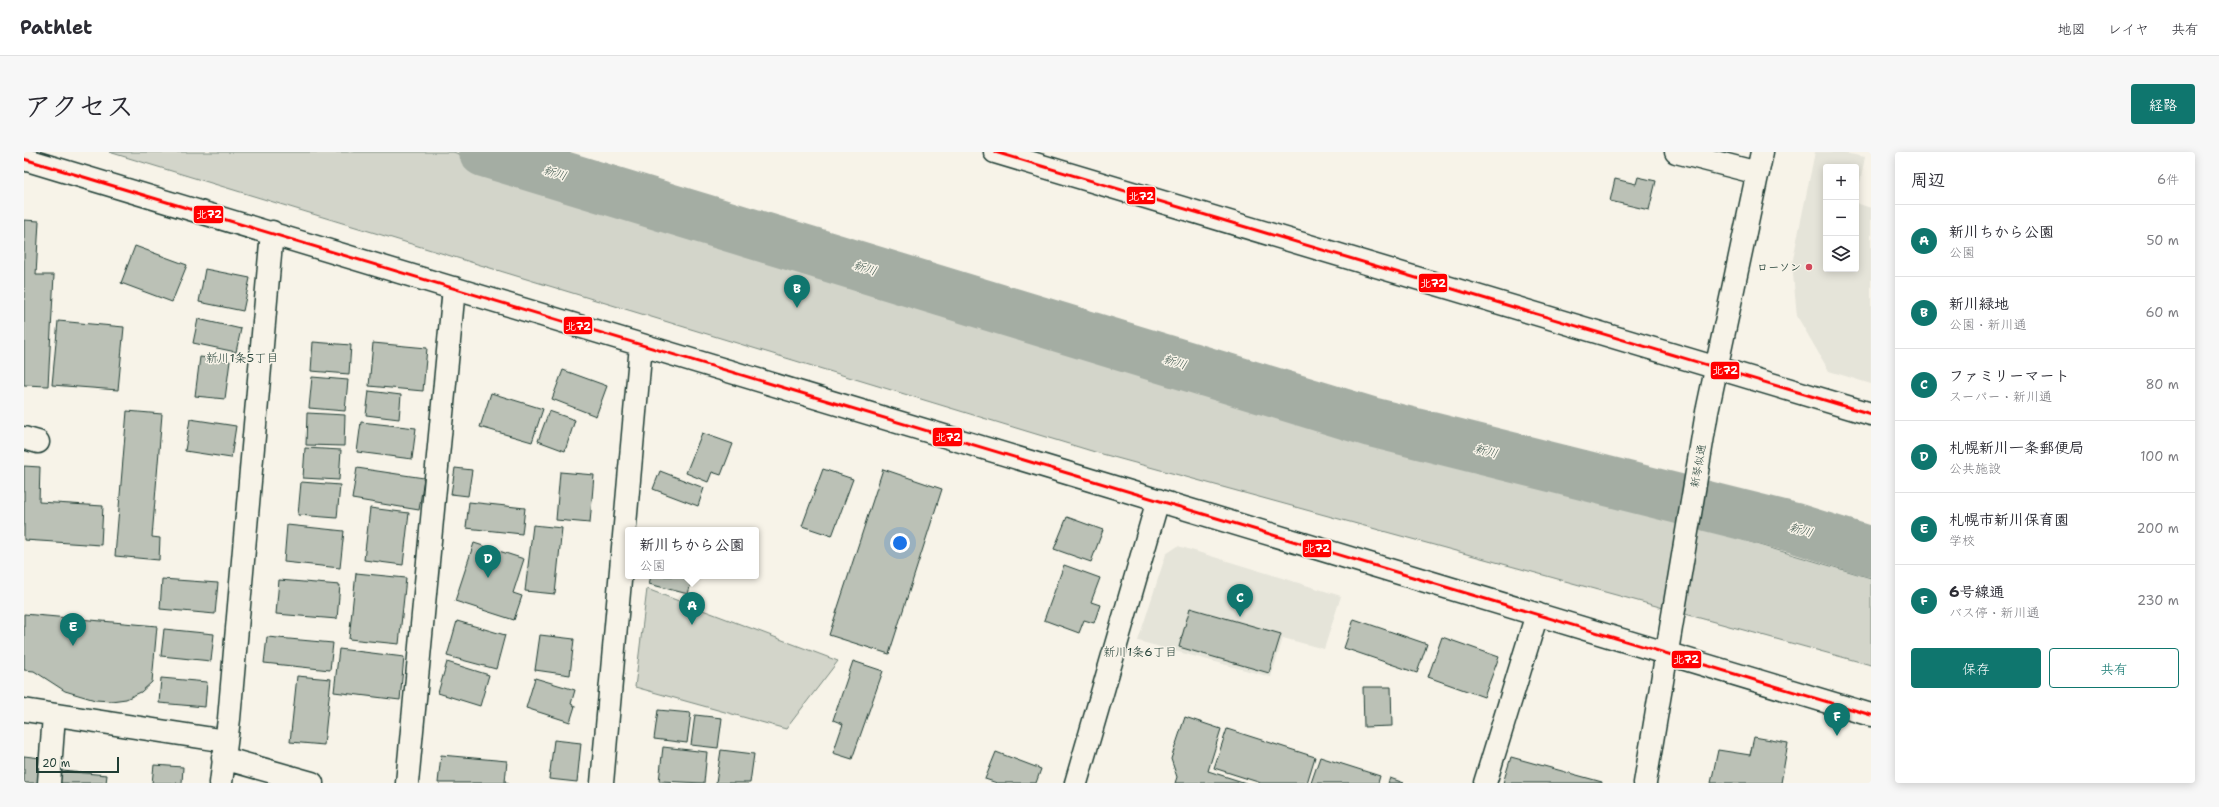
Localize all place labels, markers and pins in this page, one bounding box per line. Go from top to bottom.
place label: ローソン [1757,260,1801,275]
marker: ローソン [1804,262,1814,272]
pin: B [784,275,810,308]
pin: D [475,545,501,578]
pin: C [1227,584,1253,617]
pin: A [679,592,705,625]
pin: E [60,613,86,646]
pin: F [1824,703,1850,736]

